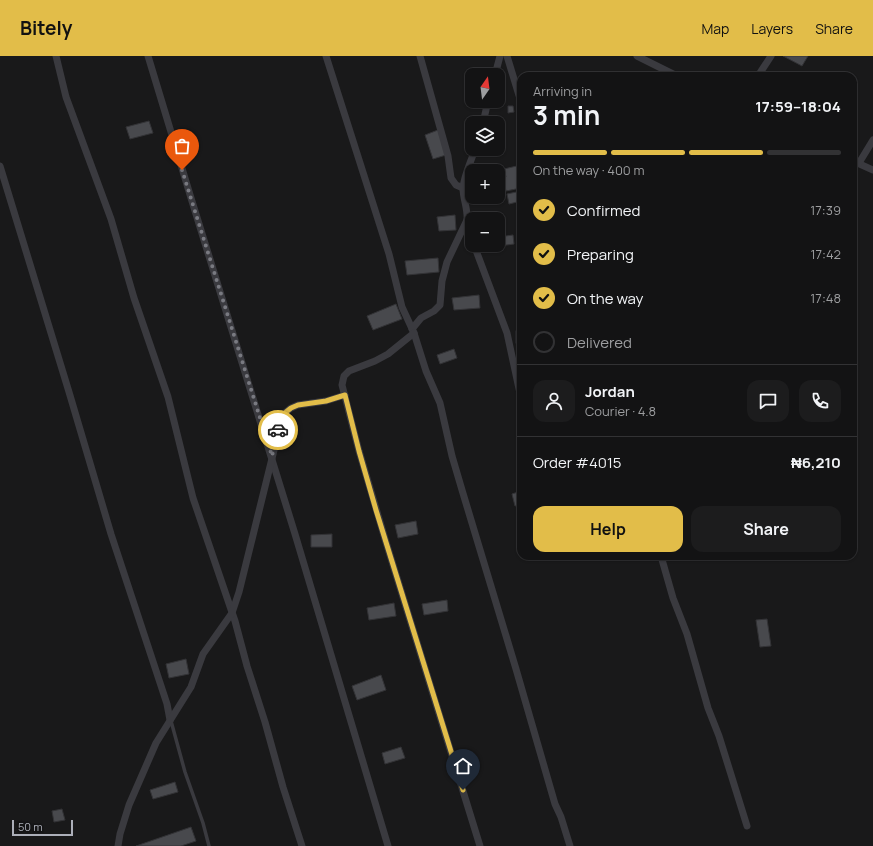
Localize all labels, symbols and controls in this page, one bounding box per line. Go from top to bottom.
text: Bitely [20,15,72,41]
text: Map [701,19,729,38]
text: Layers [751,19,793,38]
text: Share [815,19,853,38]
north arrow [465,68,505,108]
map controls [465,68,505,252]
text: Arriving in [533,82,592,100]
text: 17:59–18:04 [755,96,841,117]
text: 3 min [533,97,600,133]
button: layers [465,116,505,156]
pin [165,129,199,170]
icon: bag [171,135,193,157]
text: On the way · 400 m [533,161,644,179]
button: + [465,164,505,204]
icon: check [533,199,555,221]
text: Confirmed [567,200,640,221]
text: 17:39 [810,201,841,219]
button: − [465,212,505,252]
icon: check [533,243,555,265]
text: Preparing [567,244,634,265]
text: 17:42 [810,245,841,263]
icon: check [533,287,555,309]
text: On the way [567,288,643,309]
text: 17:48 [810,289,841,307]
text: Delivered [567,332,632,353]
button: person [533,380,575,422]
button: chat [747,380,789,422]
button: phone [799,380,841,422]
text: Jordan [585,381,635,402]
text: Courier · 4.8 [585,402,656,420]
courier [258,410,298,450]
icon: car [267,419,289,441]
text: Order #4015 [533,452,621,473]
text: ₦6,210 [791,452,841,473]
button: Help [533,506,683,552]
button: Share [691,506,841,552]
pin [446,749,480,790]
icon: home [452,755,474,777]
scale bar [12,818,73,837]
text: 50 m [18,819,43,834]

